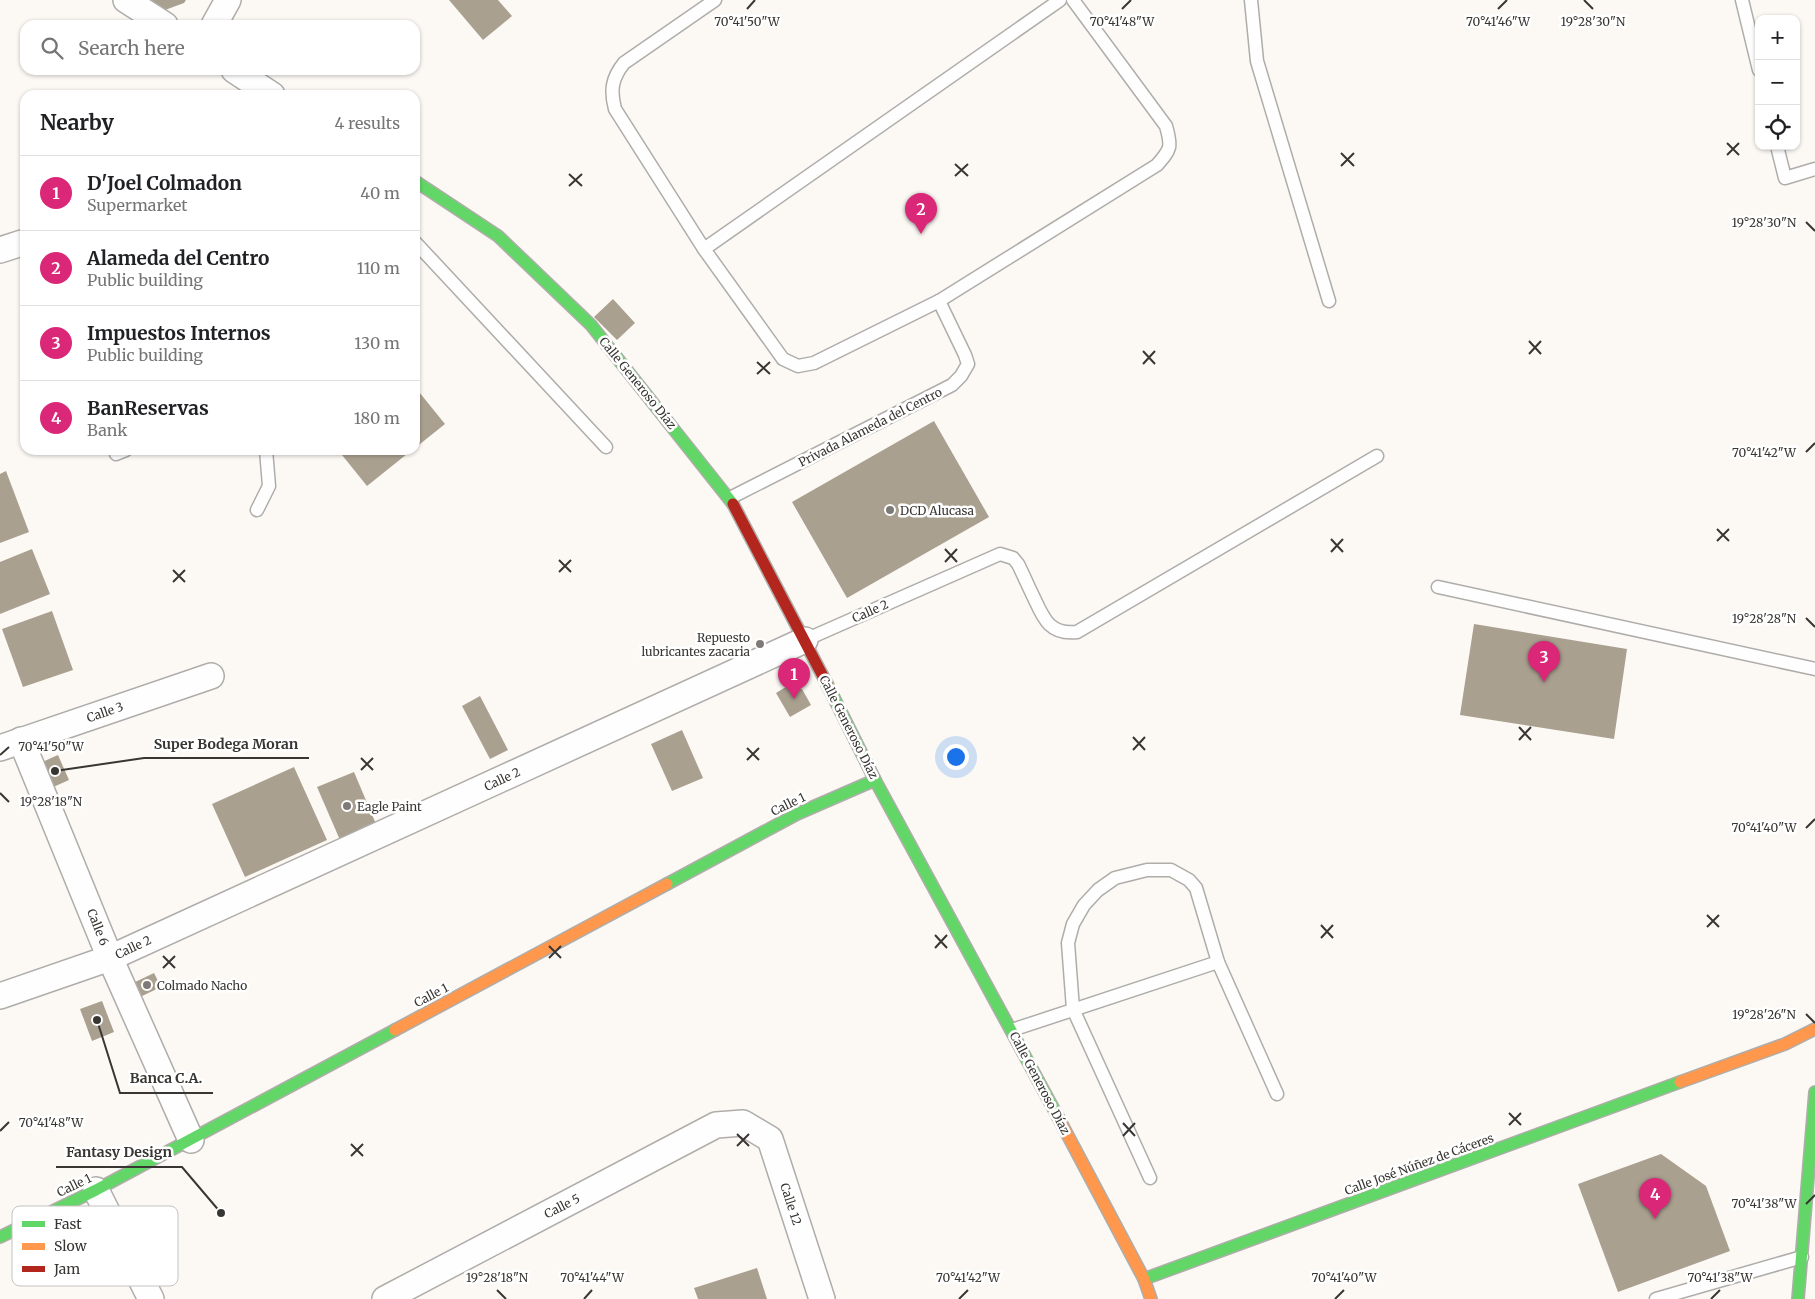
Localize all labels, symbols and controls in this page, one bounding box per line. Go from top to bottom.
text: 70°41'50"W [714,14,781,29]
text: 70°41'48"W [1090,14,1155,29]
text: 70°41'46"W [1466,14,1531,29]
text: 19°28'30"N [1561,14,1626,29]
map controls [1755,15,1800,150]
button: + [1755,15,1800,60]
search box [20,20,420,75]
icon: search [38,34,66,62]
text: Search here [78,36,185,60]
button: − [1755,60,1800,105]
button: locate [1755,105,1800,150]
text: Nearby [40,109,114,136]
text: 4 results [334,113,400,133]
text: D'Joel Colmadon [87,171,242,195]
text: 1 [52,183,60,203]
text: 40 m [360,183,400,203]
pin: 2 [905,193,937,234]
text: Supermarket [87,195,188,215]
text: 19°28'30"N [1732,215,1797,230]
text: Alameda del Centro [87,246,269,270]
text: 2 [51,258,61,278]
text: 110 m [357,258,400,278]
text: Public building [87,270,203,290]
text: Impuestos Internos [87,321,271,345]
text: 3 [51,333,61,353]
text: 130 m [354,333,400,353]
street label: Calle Generoso Díaz [596,334,680,432]
text: Public building [87,345,203,365]
street label: Privada Alameda del Centro [796,384,944,470]
text: BanReservas [87,396,209,420]
text: 4 [51,408,61,428]
text: 180 m [354,408,400,428]
text: Bank [87,420,127,440]
text: 70°41'42"W [1732,445,1797,460]
place label: DCD Alucasa [900,503,975,518]
marker: DCD Alucasa [884,504,896,516]
street label: Calle 2 [850,596,890,626]
text: 19°28'28"N [1732,611,1797,626]
place label: Repuesto lubricantes zacaria [641,630,751,659]
marker: Repuesto lubricantes zacaria [754,638,766,650]
pin: 3 [1528,641,1560,682]
pin: 1 [778,658,810,699]
street label: Calle Generoso Díaz [816,673,882,782]
street label: Calle 3 [85,699,125,725]
callout: Super Bodega Moran [144,729,309,758]
text: Super Bodega Moran [154,735,299,753]
text: 70°41'50"W [18,739,85,754]
your location [943,744,969,770]
street label: Calle 2 [482,764,522,794]
street label: Calle 1 [768,789,808,819]
text: 19°28'18"N [20,794,83,809]
place label: Eagle Paint [357,799,422,814]
marker: Eagle Paint [341,800,353,812]
text: 70°41'40"W [1731,820,1798,835]
street label: Calle 6 [84,906,112,948]
street label: Calle 2 [113,932,153,962]
place label: Colmado Nacho [157,978,247,993]
marker: Colmado Nacho [141,979,153,991]
street label: Calle 1 [411,980,451,1010]
text: 19°28'26"N [1732,1007,1796,1022]
street label: Calle Generoso Díaz [1007,1029,1074,1137]
callout: Banca C.A. [120,1064,213,1093]
text: Banca C.A. [130,1069,202,1087]
text: 70°41'48"W [19,1115,84,1130]
street label: Calle José Núñez de Cáceres [1342,1130,1496,1198]
callout: Fantasy Design [56,1138,182,1167]
text: Fantasy Design [66,1143,173,1161]
street label: Calle 1 [54,1170,94,1200]
pin: 4 [1639,1178,1671,1219]
street label: Calle 12 [777,1181,805,1227]
street label: Calle 5 [542,1191,582,1221]
text: 70°41'38"W [1731,1196,1798,1211]
legend [12,1206,178,1286]
text: Fast [54,1215,82,1233]
text: Slow [54,1237,87,1255]
text: Jam [53,1260,80,1278]
text: 19°28'18"N [466,1270,529,1285]
text: 70°41'44"W [560,1270,625,1285]
text: 70°41'42"W [936,1270,1001,1285]
text: 70°41'40"W [1311,1270,1378,1285]
text: 70°41'38"W [1687,1270,1754,1285]

